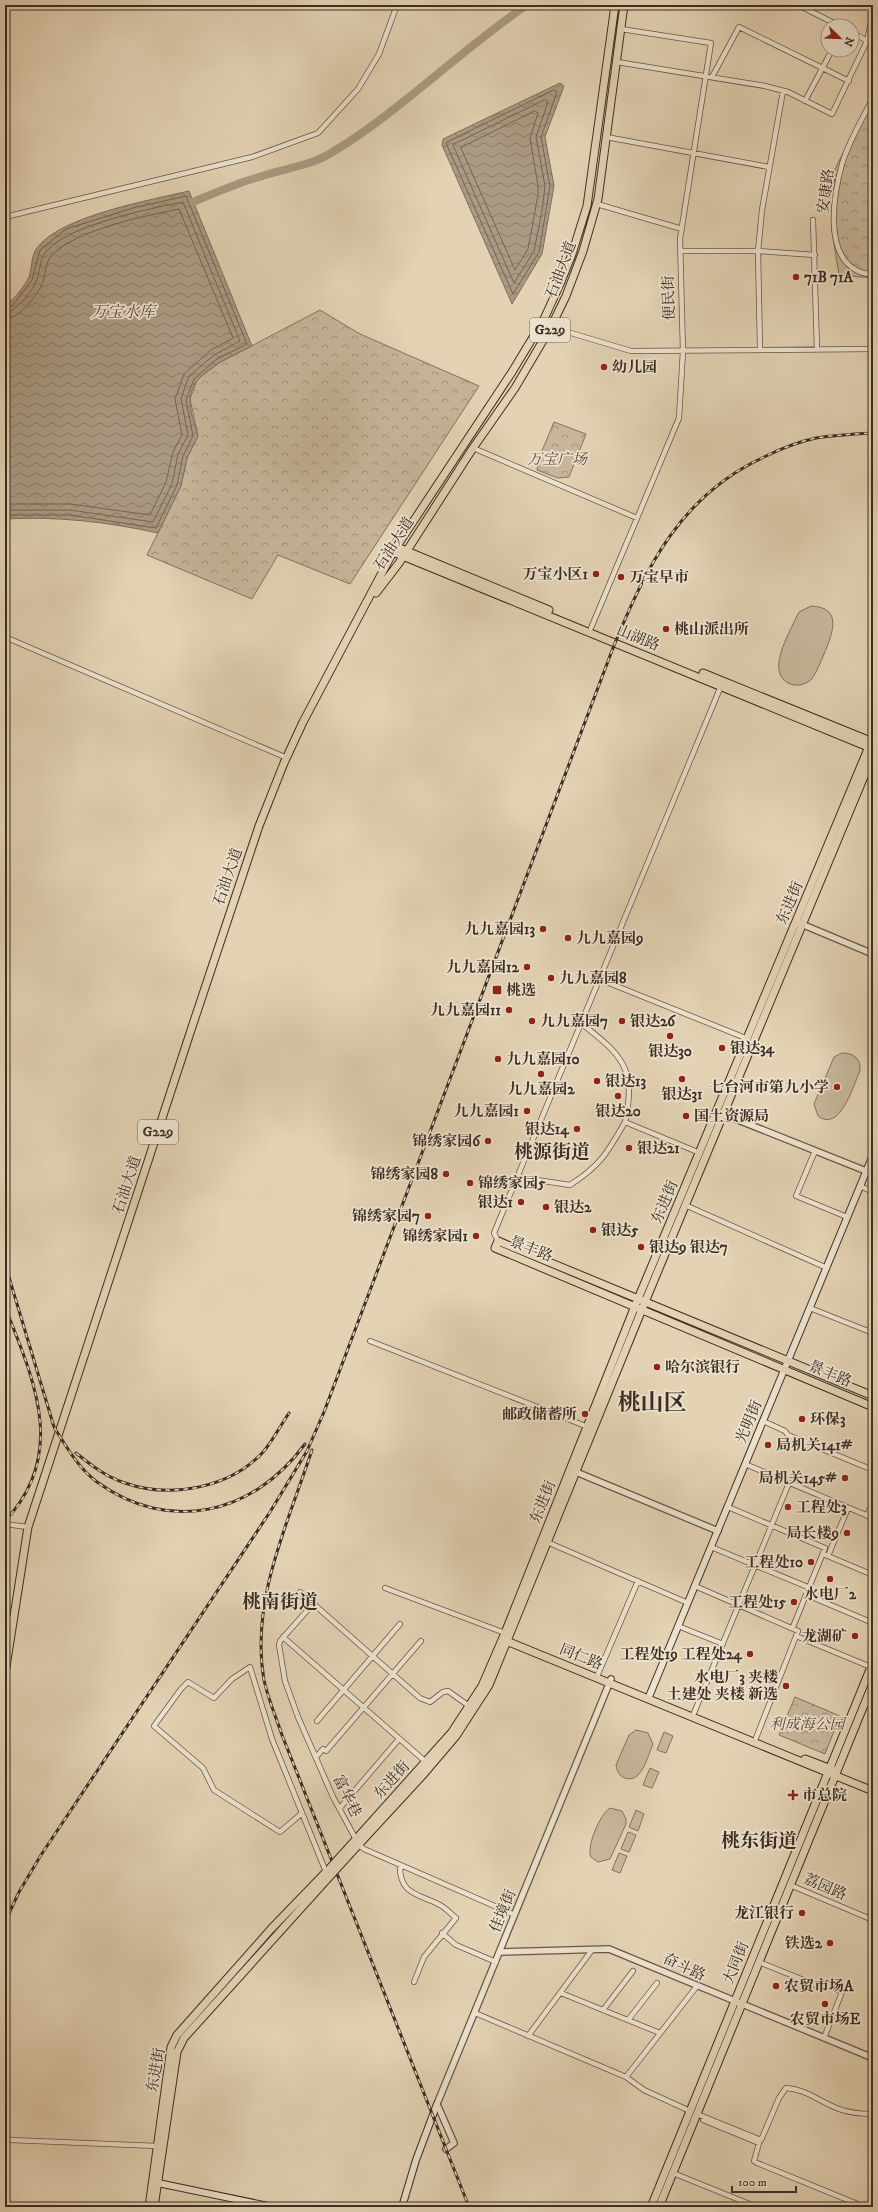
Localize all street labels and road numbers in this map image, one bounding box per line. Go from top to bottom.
street label: 安康路 [813,167,839,215]
street label: 石油大道 [541,239,581,301]
street label: 便民街 [659,275,679,321]
road number: G229 [530,318,570,342]
street label: 石油大道 [370,514,418,574]
street label: 山湖路 [614,621,662,655]
street label: 石油大道 [209,846,247,908]
street label: 东进街 [772,879,808,927]
road number: G229 [138,1120,178,1144]
street label: 石油大道 [109,1154,145,1216]
street label: 东进街 [647,1178,683,1226]
street label: 景丰路 [507,1232,555,1266]
street label: 景丰路 [806,1356,854,1392]
street label: 光明街 [731,1398,767,1446]
street label: 东进街 [526,1478,560,1526]
street label: 同仁路 [557,1640,605,1674]
street label: 东进街 [370,1757,414,1803]
street label: 富华巷 [329,1772,365,1820]
street label: 荔园路 [801,1869,849,1905]
street label: 佳境街 [486,1887,520,1935]
street label: 大同街 [719,1939,753,1987]
street label: 奋斗路 [660,1949,708,1985]
street label: 东进街 [143,2046,169,2094]

